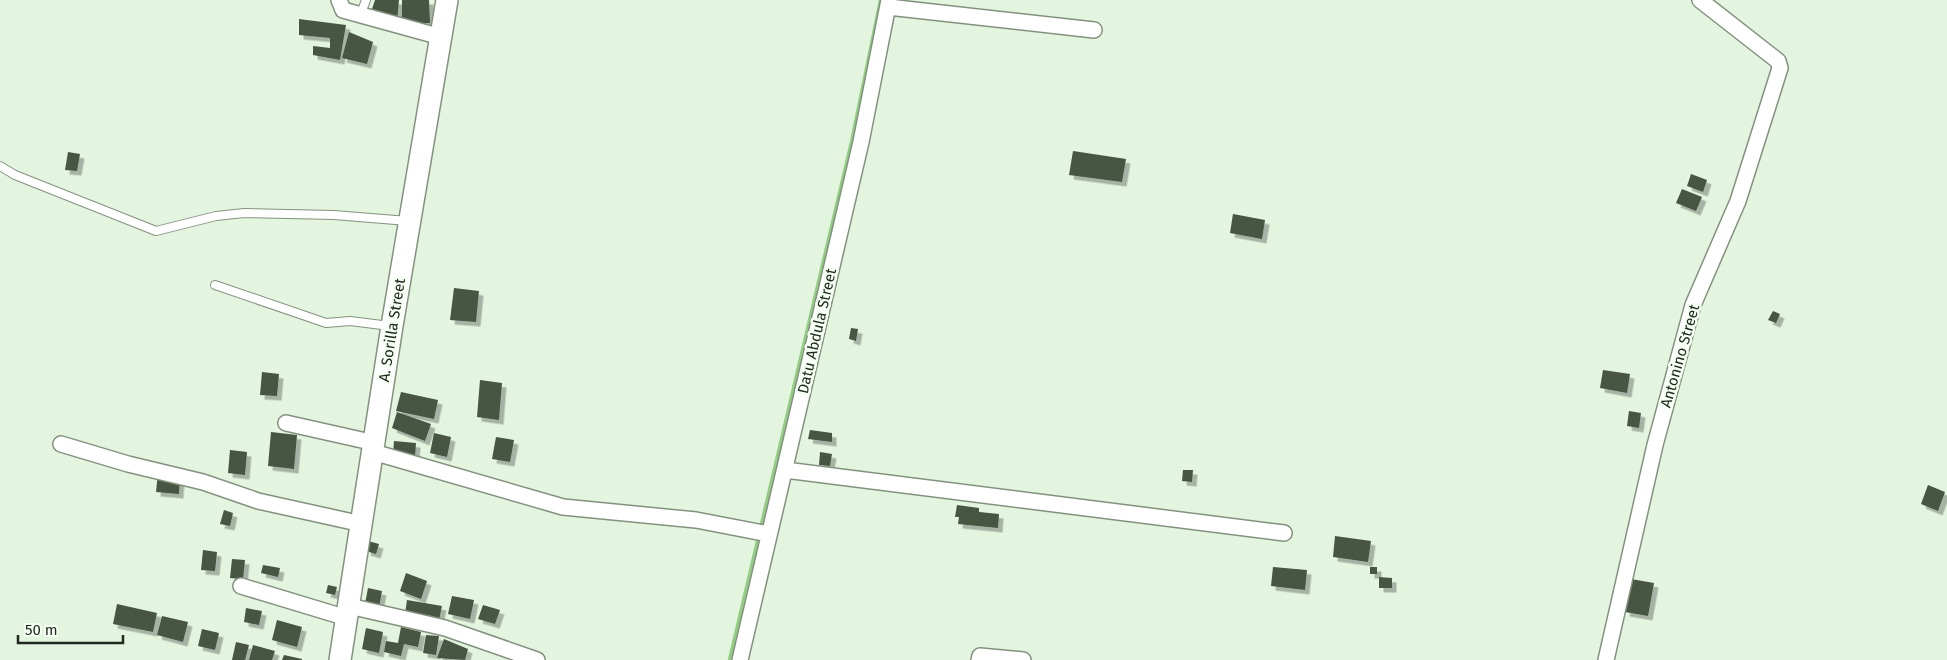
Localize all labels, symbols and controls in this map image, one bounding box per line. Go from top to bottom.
street label: Datu Abdula Street [794,266,840,395]
street label: A. Sorilla Street [375,276,409,383]
street label: Antonino Street [1657,302,1704,410]
scale bar [18,612,122,644]
text: 50 m [25,621,58,639]

